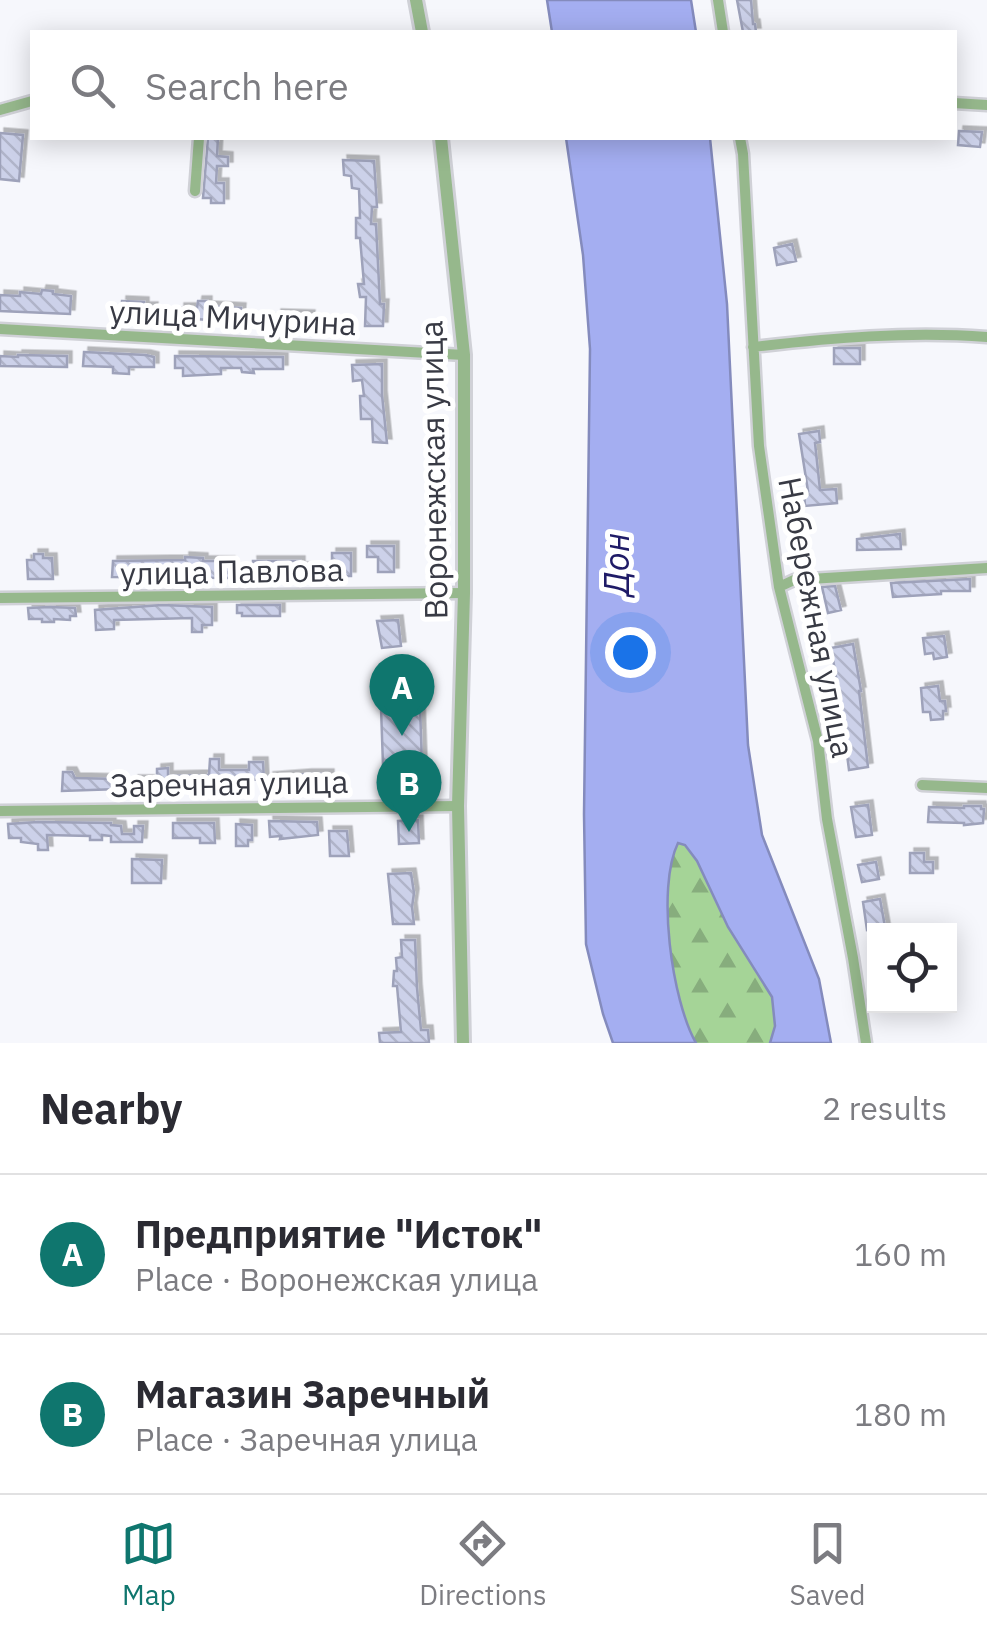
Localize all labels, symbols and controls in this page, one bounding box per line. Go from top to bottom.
search box [30,30,957,140]
icon: search [65,58,120,113]
text: Search here [145,61,349,110]
street label: улица Мичурина [108,290,358,344]
street label: Воронежская улица [409,320,457,620]
street label: Набережная улица [769,473,865,761]
water label: Дон [593,533,639,598]
street label: улица Павлова [120,548,344,594]
your location [605,627,656,678]
pin: A [370,654,434,736]
pin: B [376,750,442,832]
street label: Заречная улица [109,760,349,806]
map controls [867,923,957,1013]
button: locate [867,923,957,1013]
text: Nearby [40,1081,182,1136]
text: 2 results [822,1087,947,1129]
text: Предприятие "Исток" [135,1209,542,1258]
text: A [62,1233,83,1275]
text: 160 m [854,1233,947,1275]
text: Place · Воронежская улица [135,1258,538,1300]
text: Магазин Заречный [135,1369,490,1418]
text: B [62,1393,83,1435]
text: 180 m [854,1393,947,1435]
text: Place · Заречная улица [135,1418,478,1460]
tab: Map [121,1516,176,1613]
tab: Directions [419,1516,547,1613]
tab: Saved [789,1516,866,1613]

